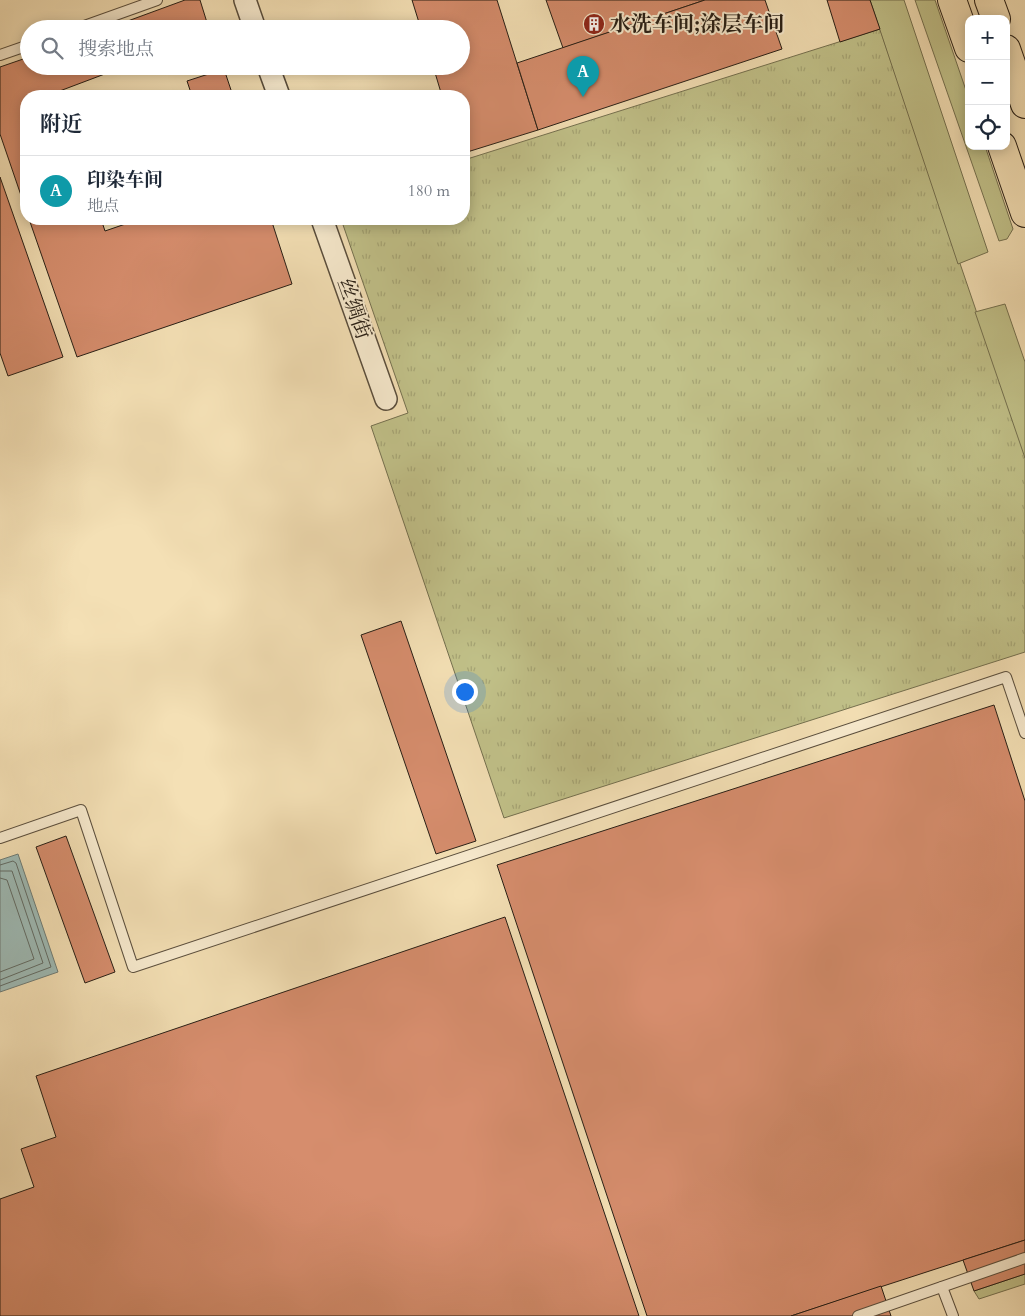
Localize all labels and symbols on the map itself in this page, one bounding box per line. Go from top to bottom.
place label: 水洗车间;涂层车间 [610,10,784,39]
building icon: 水洗车间;涂层车间 [582,12,606,36]
pin: A [567,56,599,97]
street label: 丝绸街 [330,274,378,344]
your location [452,679,478,705]

